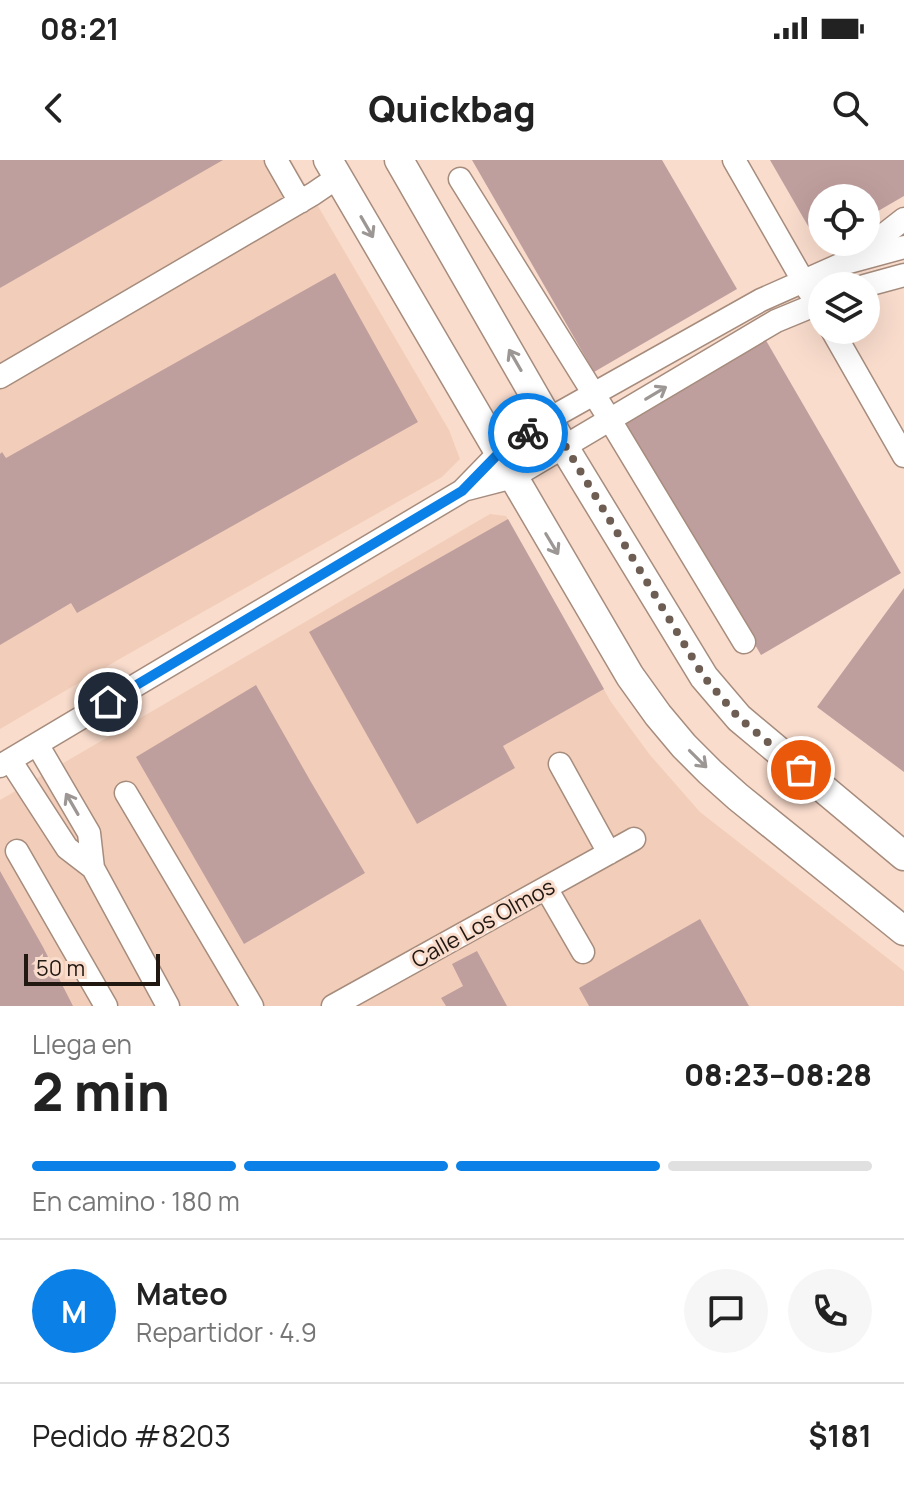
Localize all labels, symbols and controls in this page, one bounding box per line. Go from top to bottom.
text: 08:21 [40,8,119,49]
text: Quickbag [368,84,536,133]
icon: back [32,86,76,130]
icon: search [828,86,872,130]
map controls [808,184,880,344]
button: locate [808,184,880,256]
one-way arrow [359,215,375,238]
button: layers [808,272,880,344]
one-way arrow [507,349,523,372]
one-way arrow [644,384,667,400]
courier [488,393,568,473]
icon: bike [506,411,550,455]
one-way arrow [544,532,560,555]
pin [74,668,142,736]
icon: home [86,680,130,724]
pin [767,736,835,804]
icon: bag [779,748,823,792]
one-way arrow [688,749,707,769]
one-way arrow [64,793,80,816]
street label: Calle Los Olmos [406,871,560,975]
scale bar [24,950,160,986]
text: 50 m [36,953,85,983]
text: Llega en [32,1026,132,1062]
text: 08:23–08:28 [684,1054,872,1095]
text: 2 min [32,1056,170,1127]
text: En camino · 180 m [32,1183,240,1219]
button: chat [684,1269,768,1353]
button: phone [788,1269,872,1353]
text: Mateo [136,1273,228,1314]
text: M [61,1291,87,1332]
text: Repartidor · 4.9 [136,1314,317,1350]
text: Pedido #8203 [32,1415,231,1456]
text: $181 [809,1415,872,1456]

